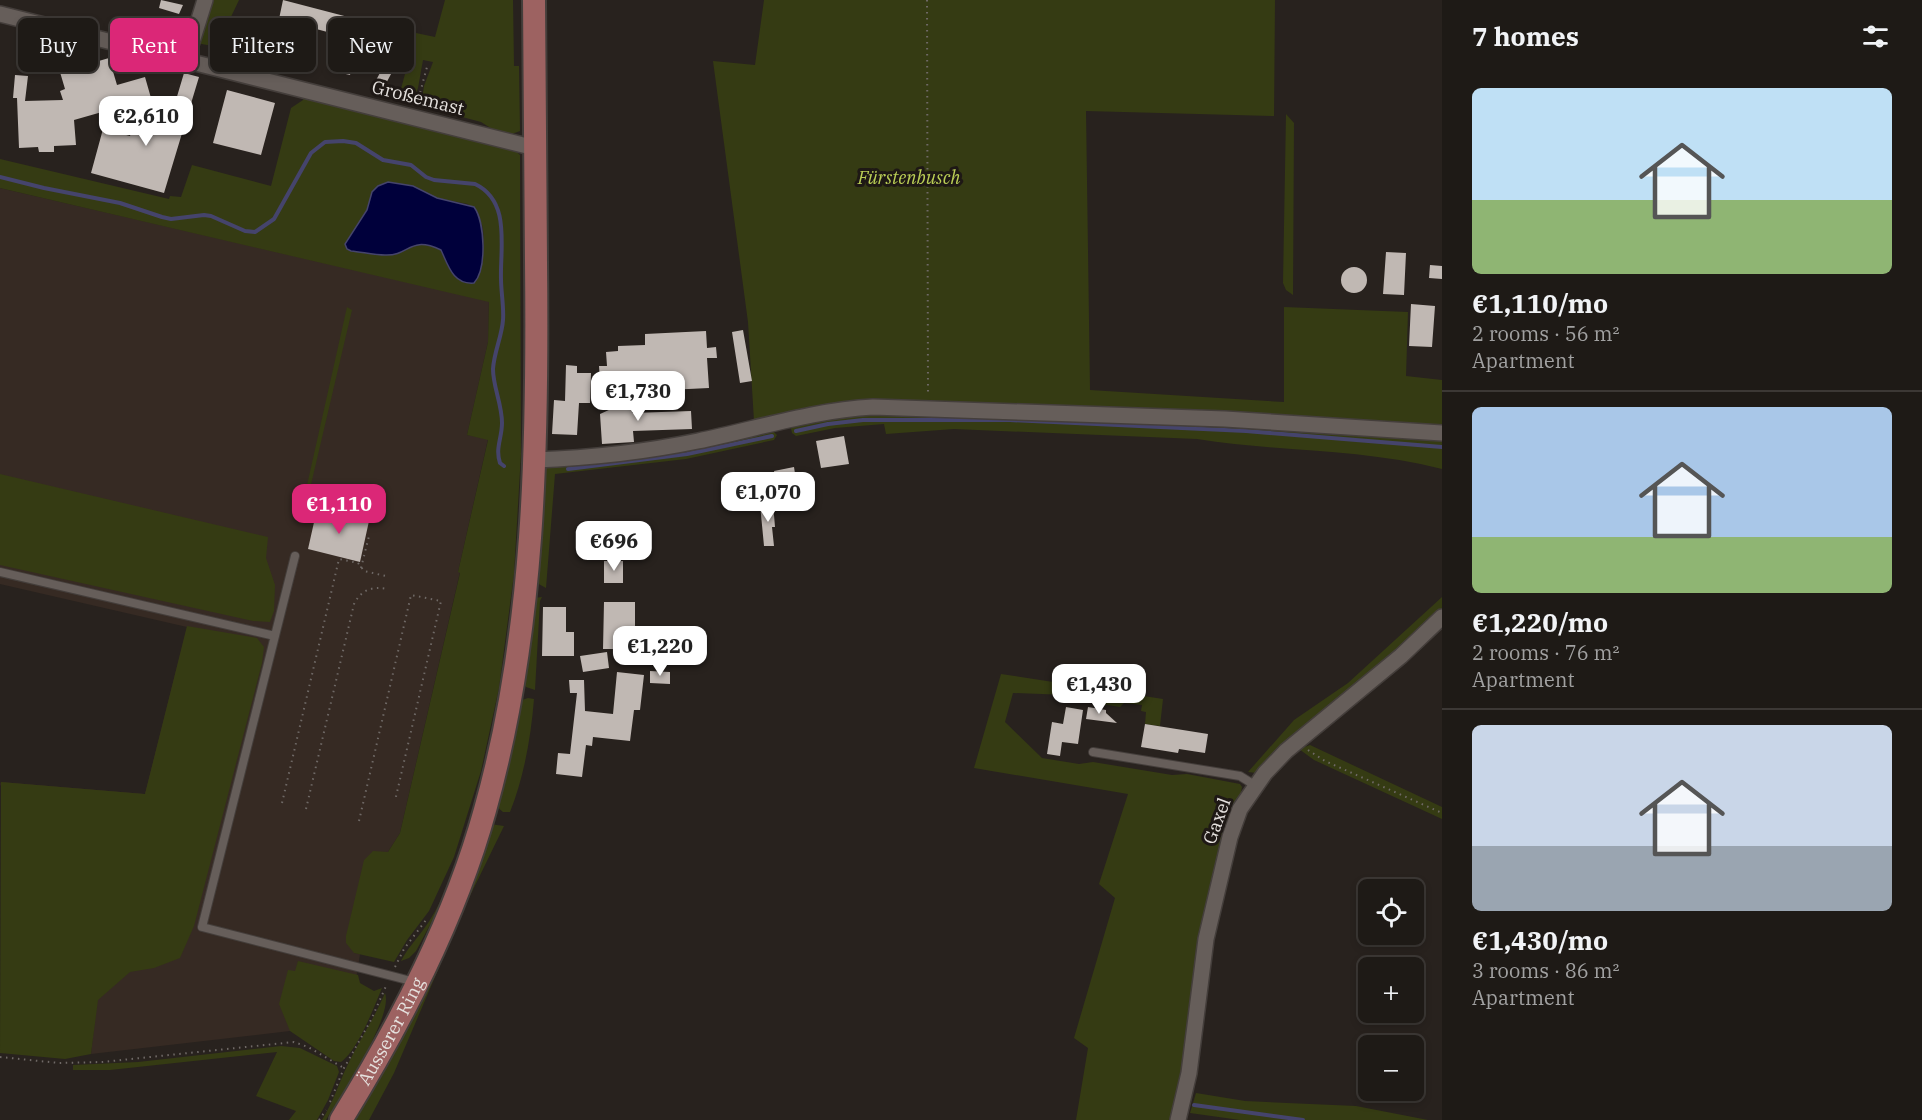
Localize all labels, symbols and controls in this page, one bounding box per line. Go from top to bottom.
chip: Buy [18,18,98,72]
chip: Rent [110,18,198,72]
chip: Filters [210,18,316,72]
chip: New [328,18,414,72]
text: 7 homes [1472,19,1579,53]
icon: filters [1859,20,1892,53]
street label: Großemast [370,75,467,120]
pin: €2,610 [97,96,195,147]
text: €2,610 [113,102,179,129]
icon: home [1628,127,1736,235]
park label: Fürstenbusch [857,166,960,189]
text: €1,110/mo [1472,286,1608,320]
text: 2 rooms · 56 m² [1472,320,1619,347]
text: Apartment [1472,347,1575,374]
pin: €1,730 [589,371,687,422]
text: €1,730 [605,377,671,404]
icon: home [1628,446,1736,554]
pin: €1,070 [719,472,817,523]
text: €1,070 [735,478,801,505]
pin: €1,110 [290,484,388,535]
text: €1,110 [306,490,372,517]
pin: €696 [578,521,650,572]
text: €696 [590,527,638,554]
text: €1,220/mo [1472,605,1608,639]
pin: €1,220 [611,626,709,677]
text: €1,220 [627,632,693,659]
text: 2 rooms · 76 m² [1472,639,1619,666]
pin: €1,430 [1050,664,1148,715]
text: Apartment [1472,666,1575,693]
text: €1,430 [1066,670,1132,697]
icon: home [1628,764,1736,872]
street label: Gaxel [1198,794,1236,847]
map controls [1358,879,1424,1101]
button: locate [1358,879,1424,945]
text: €1,430/mo [1472,923,1608,957]
button: + [1358,957,1424,1023]
text: 3 rooms · 86 m² [1472,957,1619,984]
street label: Äusserer Ring [352,973,429,1089]
text: Apartment [1472,984,1575,1011]
button: − [1358,1035,1424,1101]

